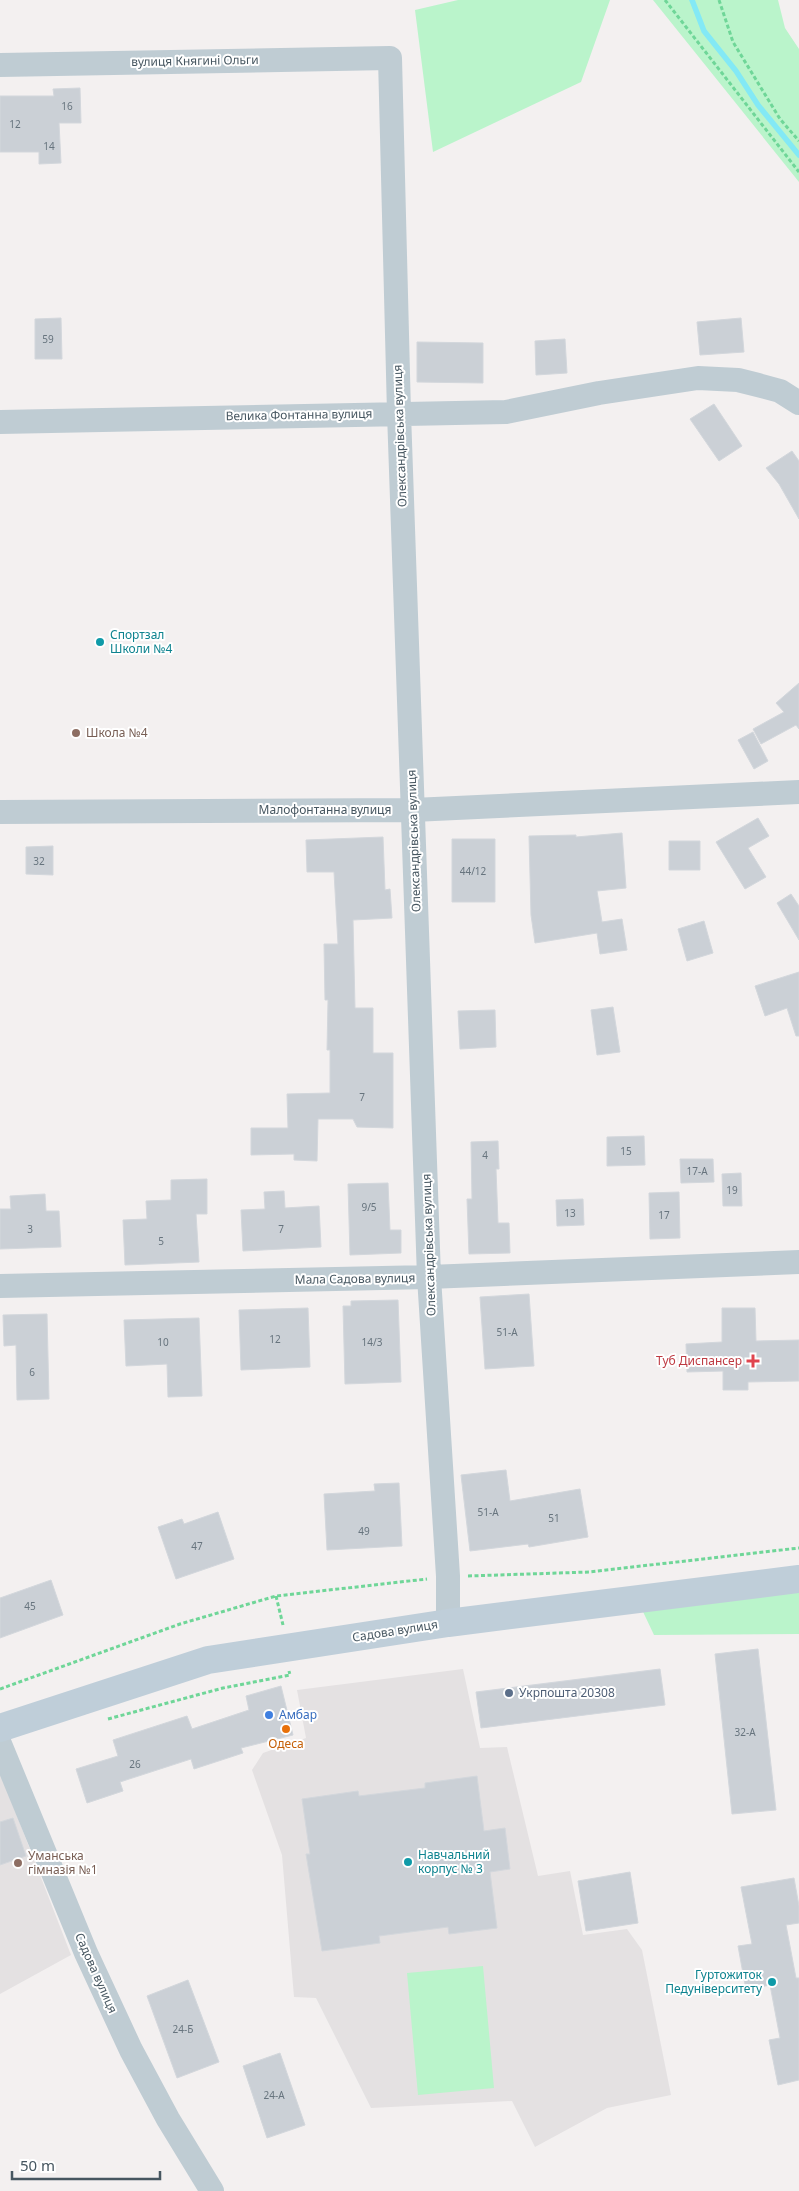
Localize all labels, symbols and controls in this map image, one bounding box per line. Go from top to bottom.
street label: вулиця Княгині Ольги [131,51,259,70]
house number: 16 [61,99,73,113]
house number: 12 [9,117,21,131]
house number: 14 [43,139,55,153]
house number: 59 [42,332,54,346]
street label: Олександрівська вулиця [389,365,410,508]
street label: Велика Фонтанна вулиця [225,405,373,424]
place label: Спортзал Школи №4 [110,626,173,657]
marker: Спортзал Школи №4 [94,636,106,648]
place label: Школа №4 [86,724,148,741]
marker: Школа №4 [70,727,82,739]
street label: Олександрівська вулиця [403,770,424,913]
street label: Малофонтанна вулиця [259,801,391,818]
house number: 32 [33,854,45,868]
house number: 44/12 [460,864,487,878]
house number: 7 [359,1090,365,1104]
house number: 15 [620,1144,632,1158]
house number: 4 [482,1148,488,1162]
house number: 17-А [686,1164,708,1178]
street label: Олександрівська вулиця [418,1174,439,1317]
house number: 19 [726,1183,738,1197]
house number: 9/5 [361,1200,377,1214]
house number: 13 [564,1206,576,1220]
house number: 17 [658,1208,670,1222]
house number: 3 [27,1222,33,1236]
house number: 7 [278,1222,284,1236]
house number: 5 [158,1234,164,1248]
street label: Мала Садова вулиця [295,1269,415,1288]
house number: 51-А [496,1325,518,1339]
house number: 12 [269,1332,281,1346]
house number: 10 [157,1335,169,1349]
house number: 14/3 [362,1335,383,1349]
place label: Туб Диспансер [656,1352,742,1369]
marker: Туб Диспансер [746,1354,760,1368]
house number: 6 [29,1365,35,1379]
house number: 51-А [477,1505,499,1519]
house number: 51 [548,1511,560,1525]
house number: 49 [358,1524,370,1538]
house number: 47 [191,1539,203,1553]
house number: 45 [24,1599,36,1613]
street label: Садова вулиця [351,1615,439,1646]
place label: Укрпошта 20308 [519,1684,615,1701]
marker: Укрпошта 20308 [503,1687,515,1699]
place label: Амбар [279,1706,317,1723]
marker: Амбар [263,1709,275,1721]
marker: Одеса [280,1723,292,1735]
house number: 32-А [734,1725,756,1739]
place label: Одеса [268,1735,304,1752]
house number: 26 [129,1757,141,1771]
place label: Навчальний корпус № 3 [418,1846,490,1877]
place label: Уманська гімназія №1 [28,1847,98,1878]
marker: Навчальний корпус № 3 [402,1856,414,1868]
marker: Уманська гімназія №1 [12,1857,24,1869]
street label: Садова вулиця [71,1930,122,2016]
place label: Гуртожиток Педуніверситету [665,1966,763,1997]
marker: Гуртожиток Педуніверситету [766,1976,778,1988]
house number: 24-Б [173,2022,193,2036]
house number: 24-А [263,2088,285,2102]
scale bar [12,2148,160,2180]
text: 50 m [20,2155,55,2175]

